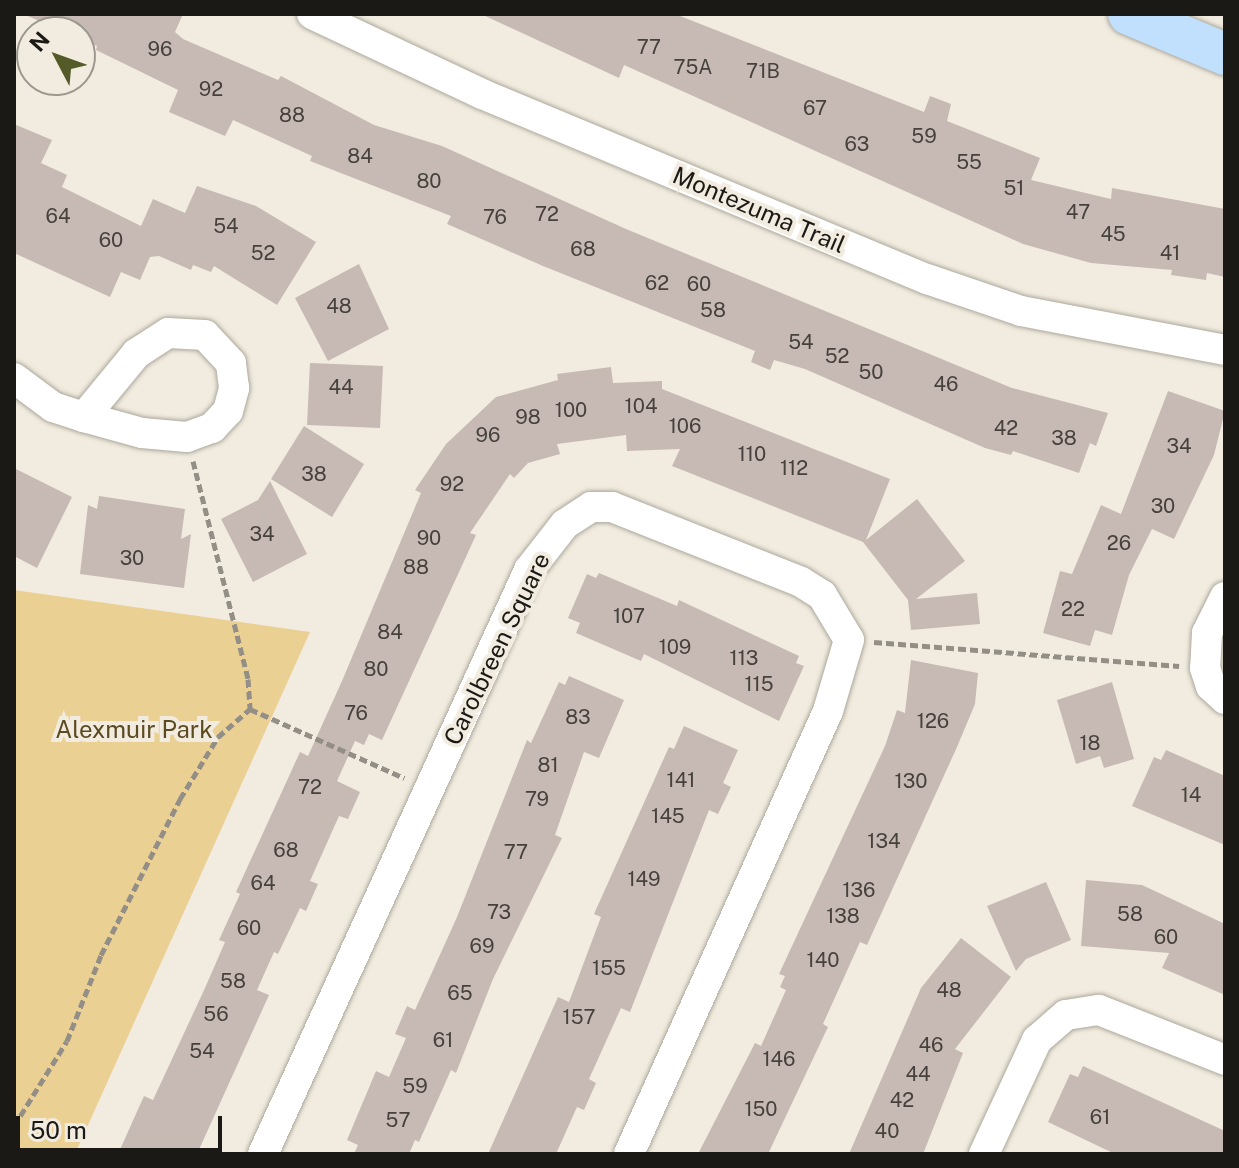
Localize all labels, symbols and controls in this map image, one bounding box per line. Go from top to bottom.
north arrow [16,16,96,96]
text: N [24,27,55,57]
house number: 77 [637,35,661,59]
house number: 96 [148,37,172,61]
house number: 75A [673,55,713,79]
house number: 71B [746,59,780,83]
house number: 92 [199,77,223,101]
house number: 67 [803,96,827,120]
house number: 88 [279,103,305,127]
house number: 59 [911,124,937,148]
house number: 63 [845,132,869,156]
house number: 84 [347,144,373,168]
house number: 55 [956,150,982,174]
street label: Montezuma Trail [668,161,850,259]
house number: 80 [416,169,442,193]
house number: 51 [1004,176,1024,200]
house number: 47 [1066,200,1090,224]
house number: 72 [535,202,559,226]
house number: 64 [46,204,70,228]
house number: 76 [483,205,507,229]
house number: 54 [213,214,239,238]
house number: 45 [1100,222,1126,246]
house number: 60 [99,228,123,252]
house number: 68 [570,237,596,261]
house number: 52 [251,241,275,265]
house number: 41 [1160,241,1180,265]
house number: 62 [645,271,669,295]
house number: 60 [687,272,711,296]
house number: 48 [326,294,352,318]
house number: 58 [700,298,726,322]
house number: 54 [788,330,814,354]
house number: 52 [825,344,849,368]
house number: 50 [858,360,884,384]
house number: 46 [933,372,959,396]
house number: 44 [328,375,354,399]
house number: 104 [625,394,657,418]
house number: 100 [555,398,587,422]
house number: 98 [515,405,541,429]
house number: 106 [669,414,701,438]
house number: 42 [994,416,1018,440]
house number: 96 [476,423,500,447]
house number: 38 [1051,426,1077,450]
house number: 34 [1166,434,1192,458]
house number: 110 [738,442,766,466]
house number: 112 [780,456,808,480]
house number: 38 [301,462,327,486]
house number: 92 [440,472,464,496]
house number: 30 [1151,494,1175,518]
house number: 34 [249,522,275,546]
house number: 90 [417,526,441,550]
house number: 26 [1107,531,1131,555]
house number: 30 [120,546,144,570]
street label: Carolbreen Square [438,548,556,750]
house number: 88 [403,555,429,579]
house number: 22 [1061,597,1085,621]
house number: 107 [613,604,645,628]
house number: 84 [377,620,403,644]
house number: 109 [659,635,691,659]
house number: 113 [730,646,758,670]
house number: 80 [363,657,389,681]
house number: 115 [744,672,774,696]
house number: 76 [344,701,368,725]
house number: 83 [565,705,591,729]
house number: 126 [917,709,949,733]
park label: Alexmuir Park [55,716,213,744]
house number: 18 [1079,731,1101,755]
house number: 81 [537,753,559,777]
house number: 141 [667,768,695,792]
house number: 130 [895,769,927,793]
house number: 72 [298,775,322,799]
house number: 14 [1181,783,1201,807]
house number: 79 [525,787,549,811]
house number: 145 [651,804,685,828]
house number: 134 [867,829,901,853]
house number: 68 [273,838,299,862]
house number: 77 [504,840,528,864]
house number: 149 [627,867,661,891]
house number: 64 [251,871,275,895]
house number: 136 [842,878,876,902]
house number: 73 [487,900,511,924]
house number: 58 [1117,902,1143,926]
house number: 138 [826,904,860,928]
house number: 60 [237,916,261,940]
house number: 60 [1154,925,1178,949]
house number: 69 [470,934,494,958]
house number: 140 [807,948,839,972]
house number: 155 [592,956,626,980]
house number: 58 [220,969,246,993]
house number: 48 [936,978,962,1002]
house number: 65 [447,981,473,1005]
house number: 56 [203,1002,229,1026]
house number: 157 [563,1005,595,1029]
house number: 61 [433,1028,453,1052]
house number: 46 [918,1033,944,1057]
house number: 54 [189,1039,215,1063]
house number: 146 [762,1047,796,1071]
house number: 44 [905,1062,931,1086]
house number: 59 [402,1074,428,1098]
house number: 42 [890,1088,914,1112]
house number: 150 [744,1097,778,1121]
scale bar [20,1100,226,1150]
house number: 61 [1090,1105,1110,1129]
house number: 57 [386,1108,410,1132]
text: 50 m [30,1116,87,1144]
house number: 40 [875,1119,899,1143]

